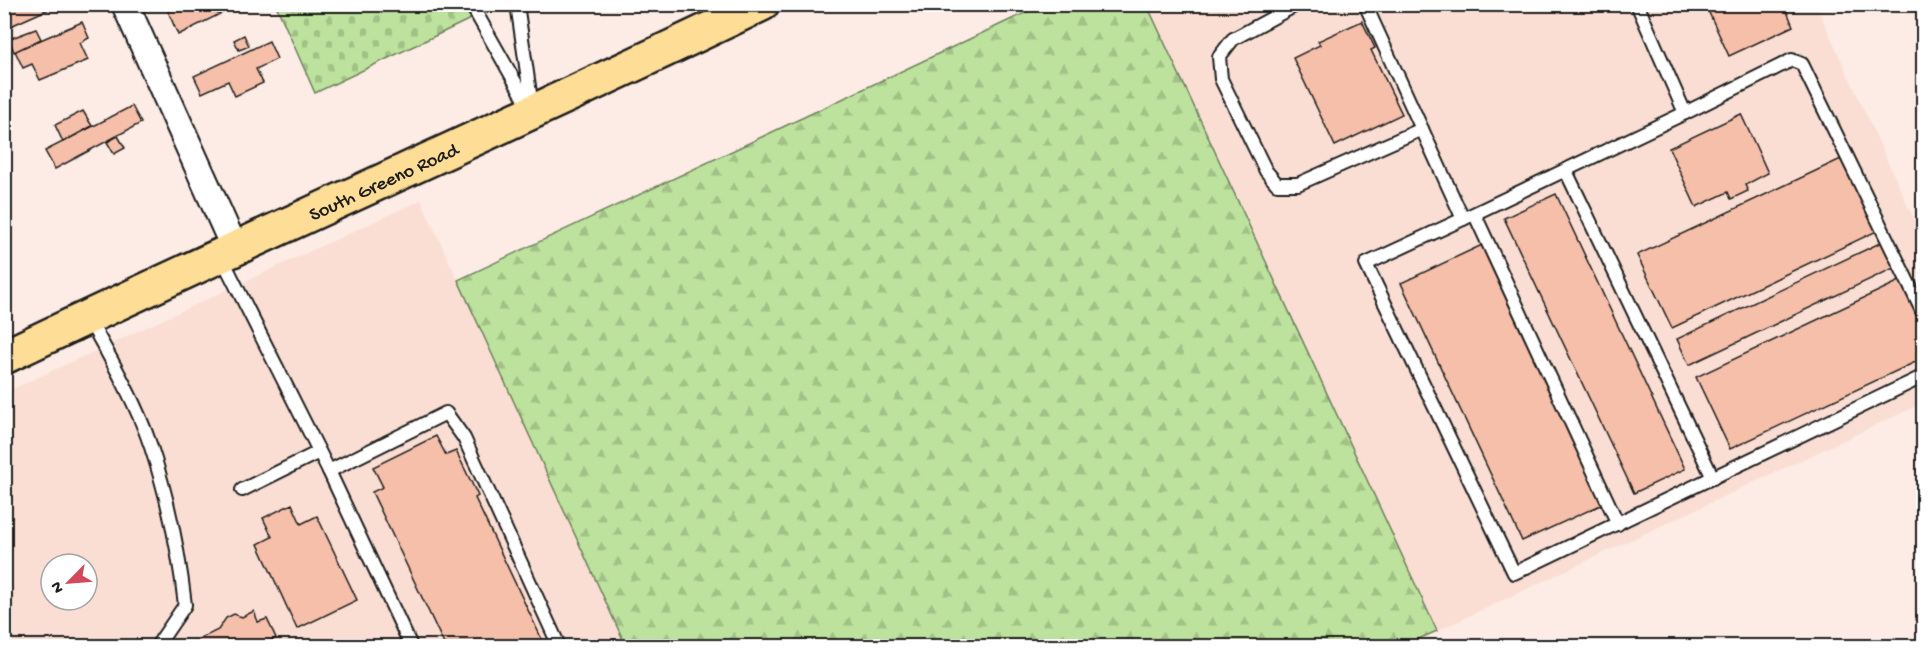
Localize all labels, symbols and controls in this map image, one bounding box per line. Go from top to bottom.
street label: South Greeno Road [306,139,465,228]
north arrow [39,552,99,612]
text: N [48,578,69,596]

